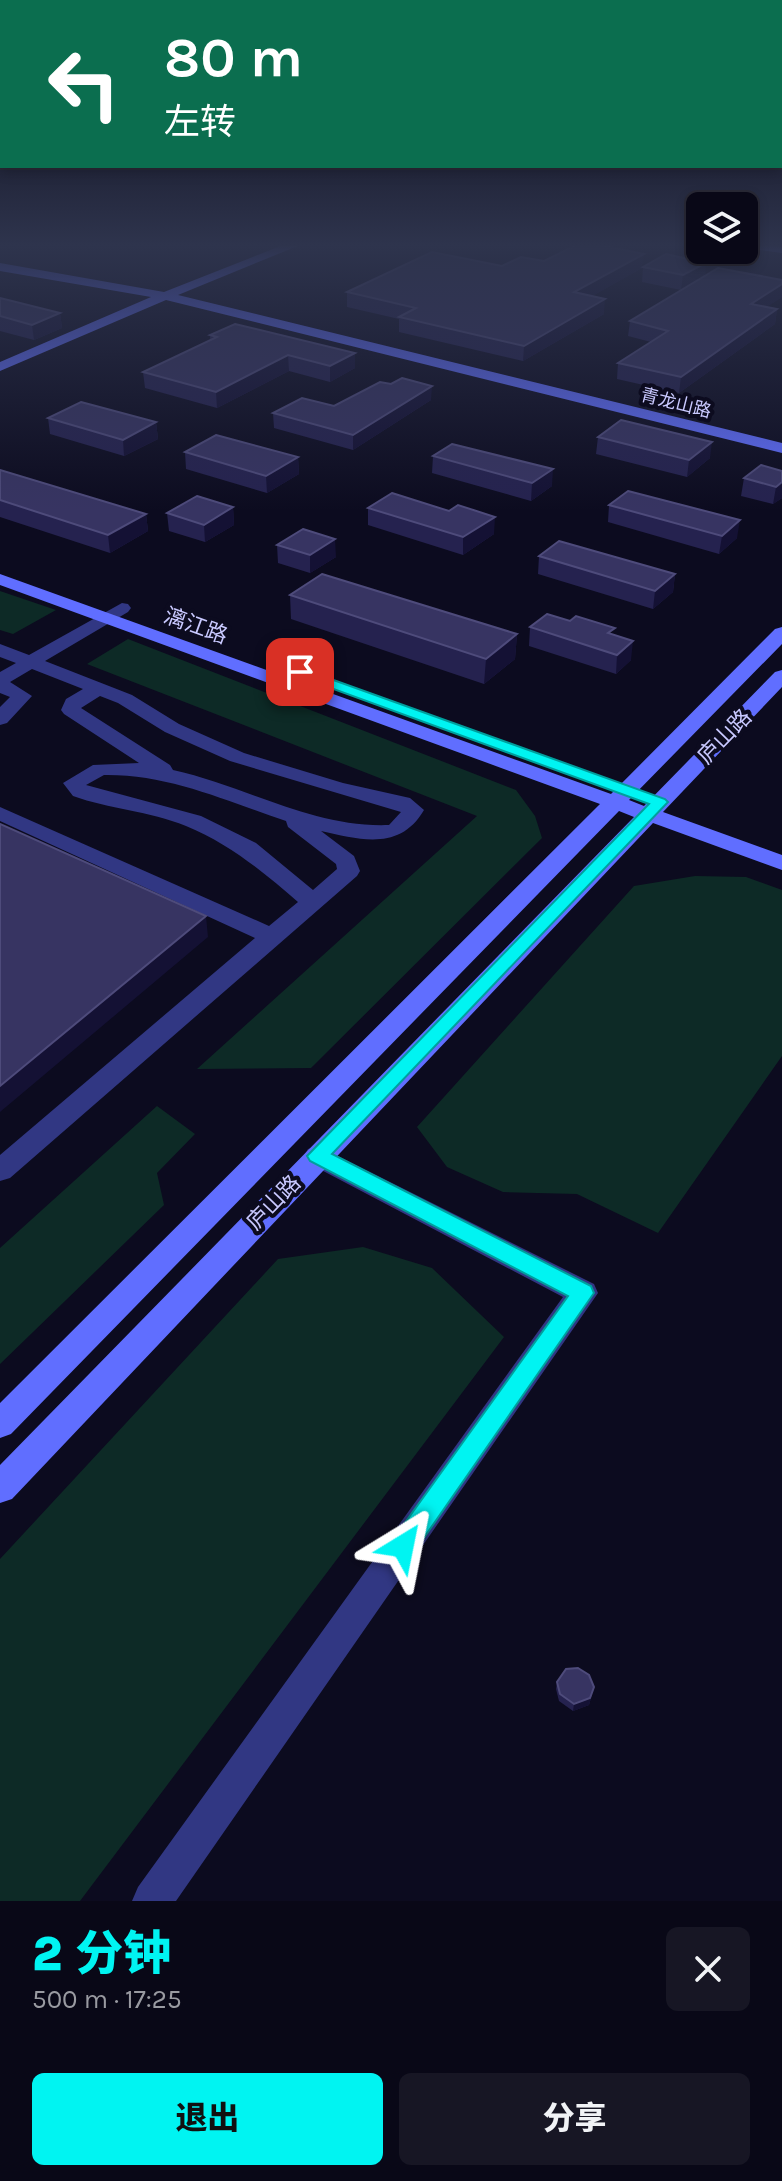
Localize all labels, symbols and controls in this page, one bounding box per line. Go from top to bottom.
text: 80 m [164,25,303,90]
icon: left [32,32,136,136]
text: 左转 [164,101,236,143]
map controls [686,192,758,264]
button: layers [686,192,758,264]
street label: 青龙山路 [638,384,714,422]
street label: 漓江路 [160,602,231,649]
pin [266,638,334,706]
icon: arrive [278,650,322,694]
street label: 庐山路 [692,704,757,769]
street label: 庐山路 [241,1170,306,1235]
position arrow [361,1504,445,1588]
text: 2 分钟 [32,1926,171,1982]
button: close [666,1927,750,2011]
text: 500 m · 17:25 [32,1984,182,2015]
button: 退出 [32,2073,383,2165]
button: 分享 [399,2073,750,2165]

